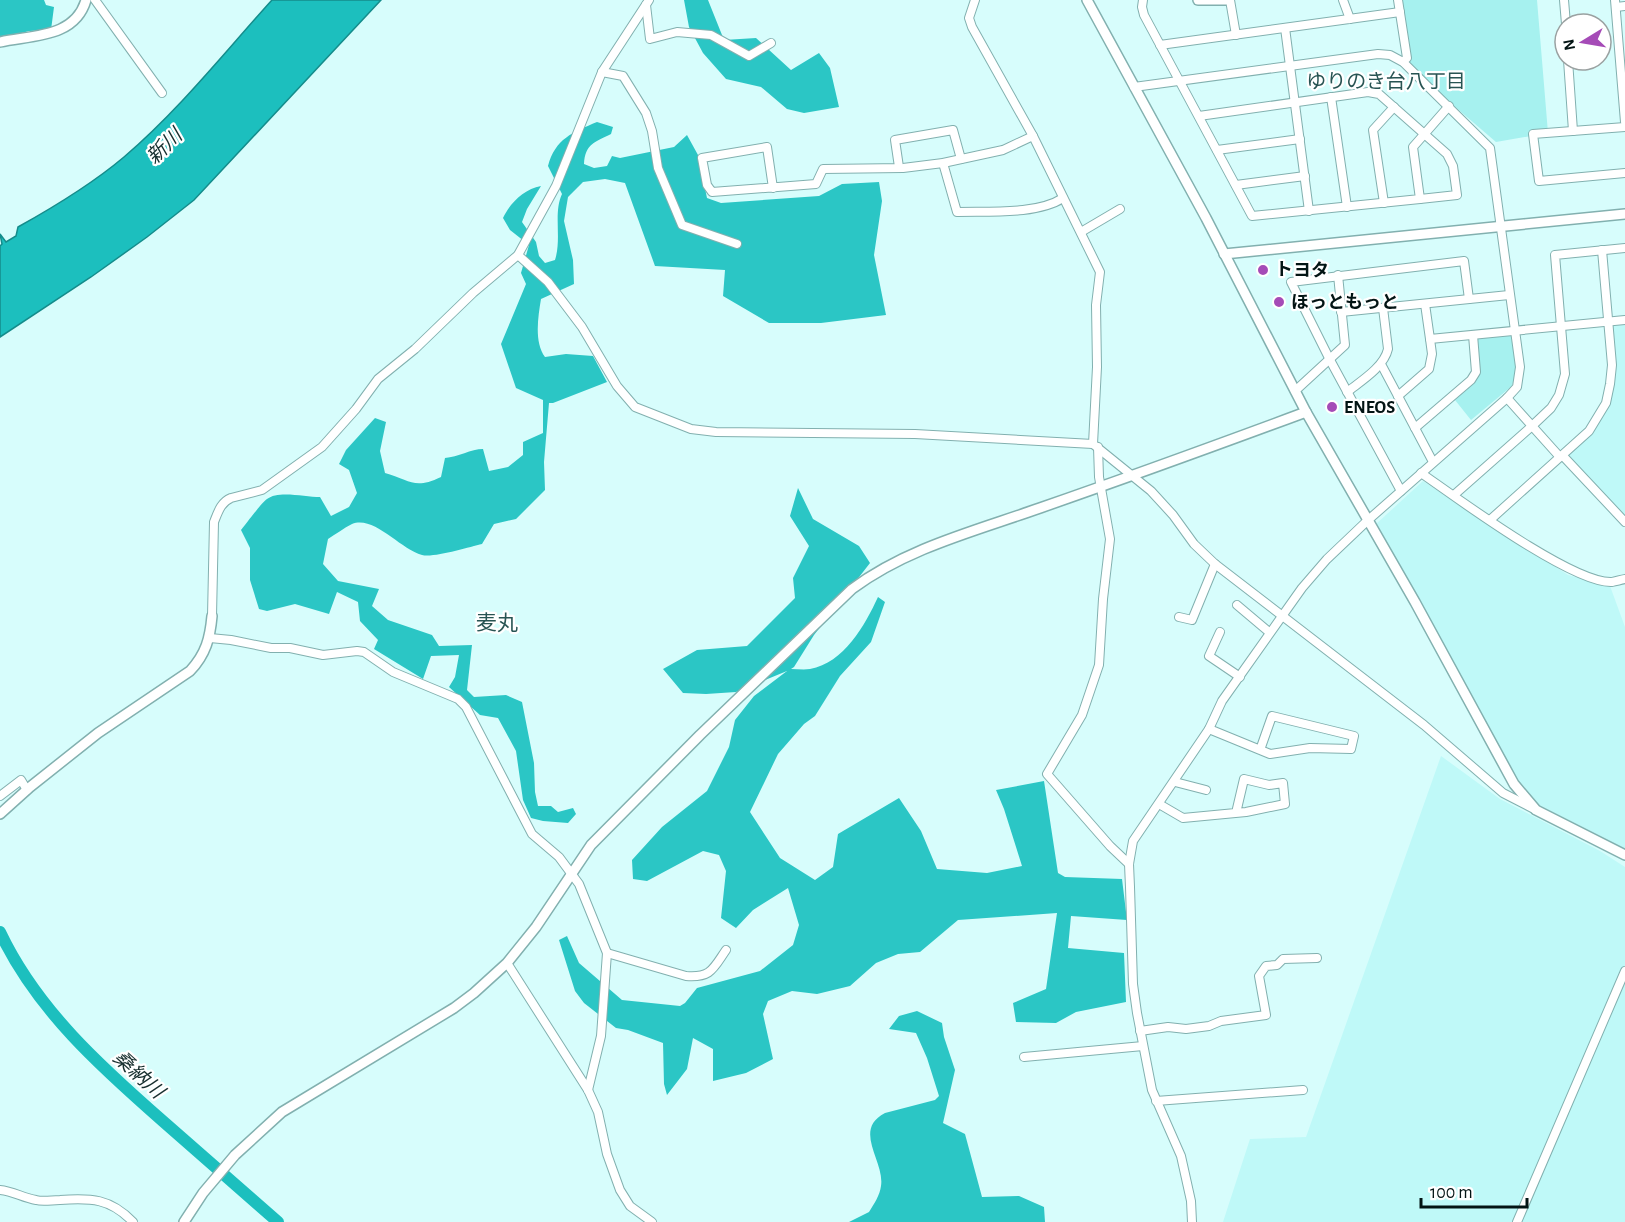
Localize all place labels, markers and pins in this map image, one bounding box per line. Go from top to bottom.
place label: トヨタ [1275,261,1329,280]
marker: トヨタ [1256,263,1270,277]
place label: ほっともっと [1291,292,1399,312]
marker: ほっともっと [1272,295,1286,309]
place label: ENEOS [1344,399,1395,417]
marker: ENEOS [1325,400,1339,414]

